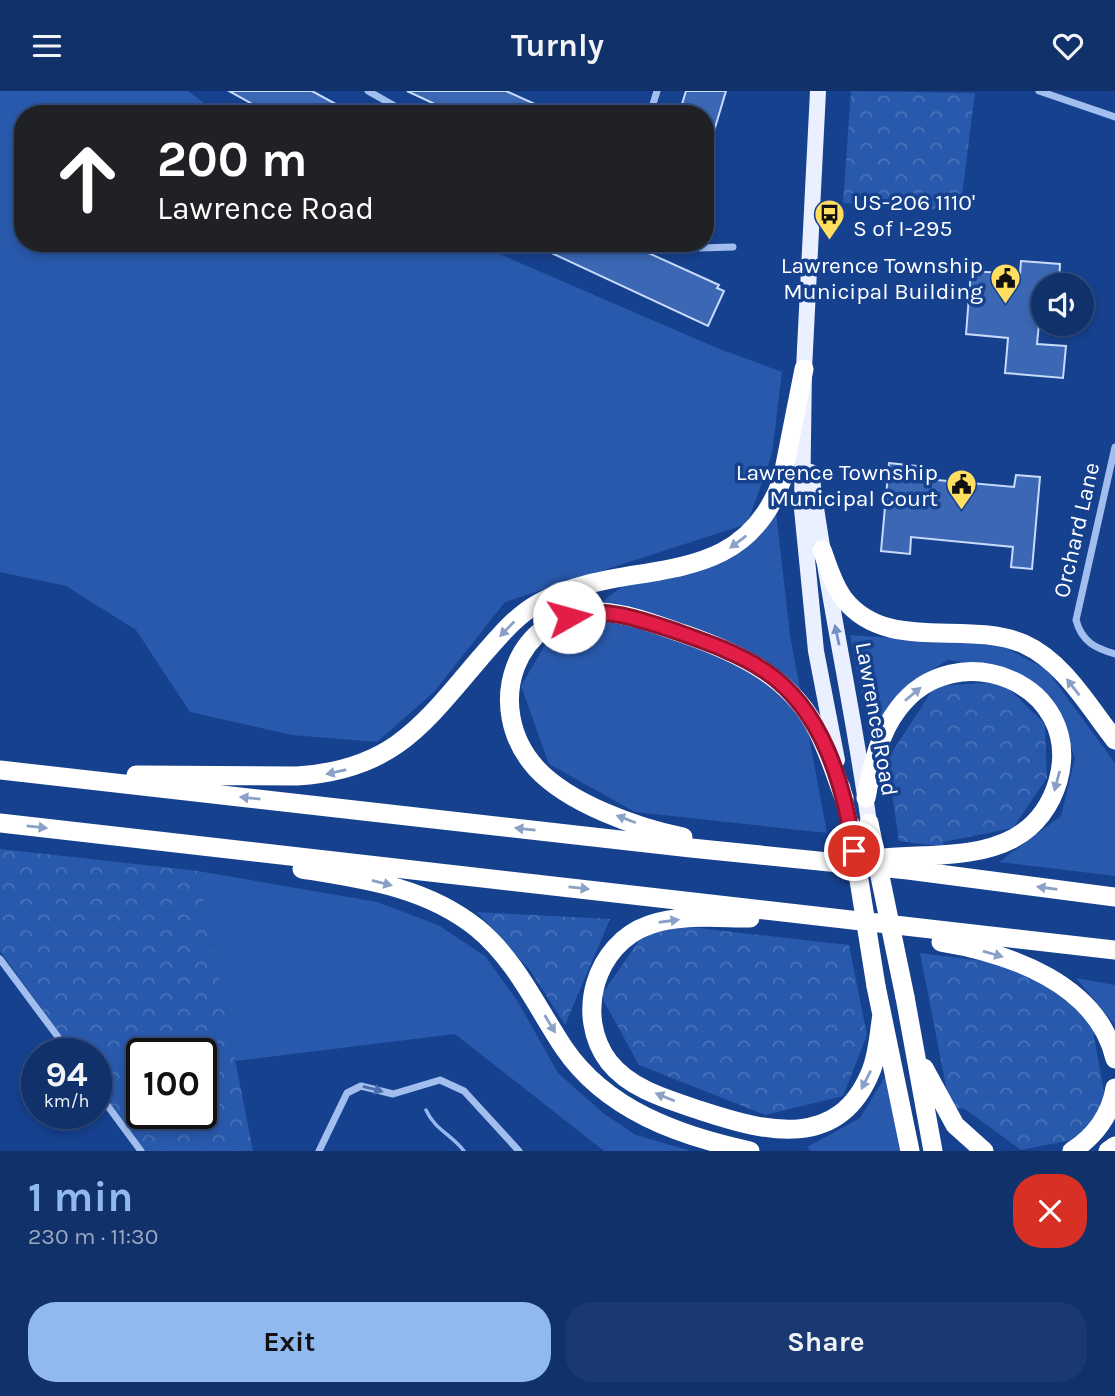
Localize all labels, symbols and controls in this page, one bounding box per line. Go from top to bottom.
icon: menu [28,27,66,65]
text: Turnly [511,27,604,64]
icon: heart [1049,27,1087,65]
text: 200 m [157,131,308,188]
icon: ahead [42,133,133,224]
place label: US-206 1110' S of I-295 [853,189,975,242]
text: Lawrence Road [157,190,374,227]
bus stop icon: US-206 1110' S of I-295 [813,198,847,242]
place label: Lawrence Township Municipal Building [781,252,983,305]
public building icon: Lawrence Township Municipal Building [989,261,1023,305]
map controls [1031,273,1094,336]
button: sound [1031,273,1094,336]
place label: Lawrence Township Municipal Court [736,459,938,512]
street label: Orchard Lane [1048,460,1105,600]
public building icon: Lawrence Township Municipal Court [944,468,978,512]
one-way arrow [730,535,748,550]
position arrow [532,580,606,654]
one-way arrow [499,620,515,637]
one-way arrow [832,624,843,646]
street label: Lawrence Road [850,640,903,798]
one-way arrow [1065,678,1080,696]
one-way arrow [904,686,922,702]
one-way arrow [325,766,347,777]
one-way arrow [1051,770,1062,792]
one-way arrow [239,793,261,804]
one-way arrow [615,814,636,825]
one-way arrow [26,821,48,832]
pin [824,821,884,881]
one-way arrow [513,823,535,834]
icon: arrive [835,832,873,870]
one-way arrow [371,878,393,889]
one-way arrow [1036,882,1058,893]
one-way arrow [569,883,591,894]
one-way arrow [658,915,680,926]
one-way arrow [982,949,1004,960]
one-way arrow [544,1015,556,1034]
speed limit sign: 100 [126,1038,217,1129]
text: 94 [45,1054,88,1095]
one-way arrow [861,1070,872,1090]
one-way arrow [362,1084,384,1095]
text: km/h [44,1090,89,1112]
one-way arrow [654,1092,675,1103]
text: 1 min [28,1172,133,1222]
button: close [1013,1174,1087,1248]
text: 230 m · 11:30 [28,1223,158,1250]
button: Exit [28,1302,551,1382]
button: Share [565,1302,1087,1382]

